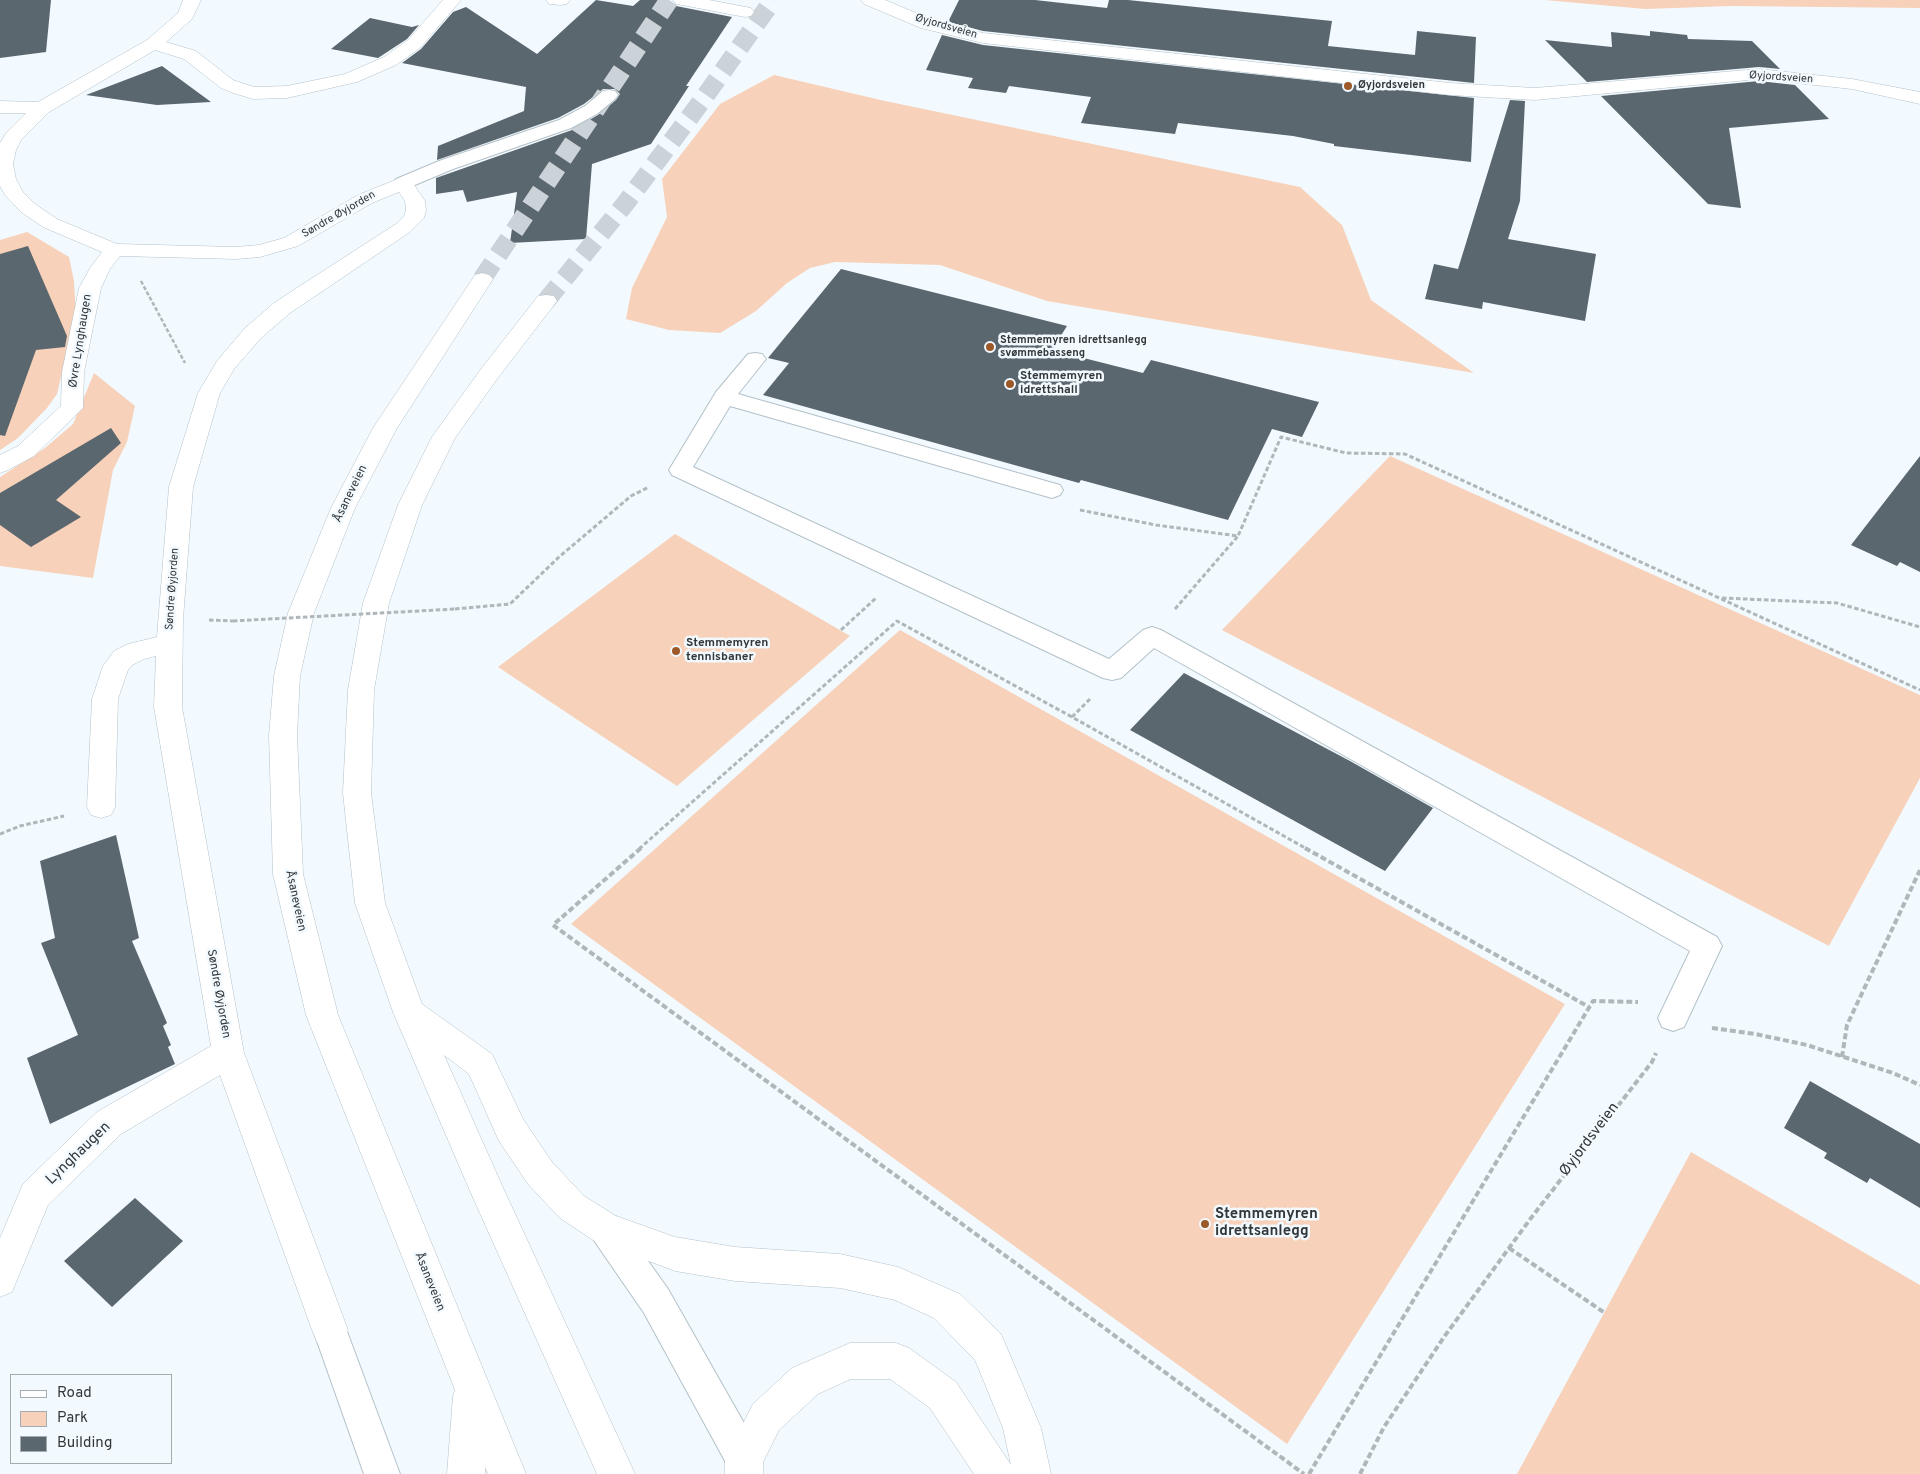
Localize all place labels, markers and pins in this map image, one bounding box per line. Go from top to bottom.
place label: Øyjordsveien [1358,79,1425,93]
marker: Øyjordsveien [1342,80,1354,92]
place label: Stemmemyren idrettsanlegg svømmebasseng [1000,334,1147,360]
marker: Stemmemyren idrettsanlegg svømmebasseng [984,341,996,353]
place label: Stemmemyren idrettshall [1020,370,1102,398]
marker: Stemmemyren idrettshall [1004,378,1016,390]
place label: Stemmemyren tennisbaner [686,637,768,665]
marker: Stemmemyren tennisbaner [670,645,682,657]
place label: Stemmemyren idrettsanlegg [1215,1206,1318,1241]
marker: Stemmemyren idrettsanlegg [1199,1218,1211,1230]

